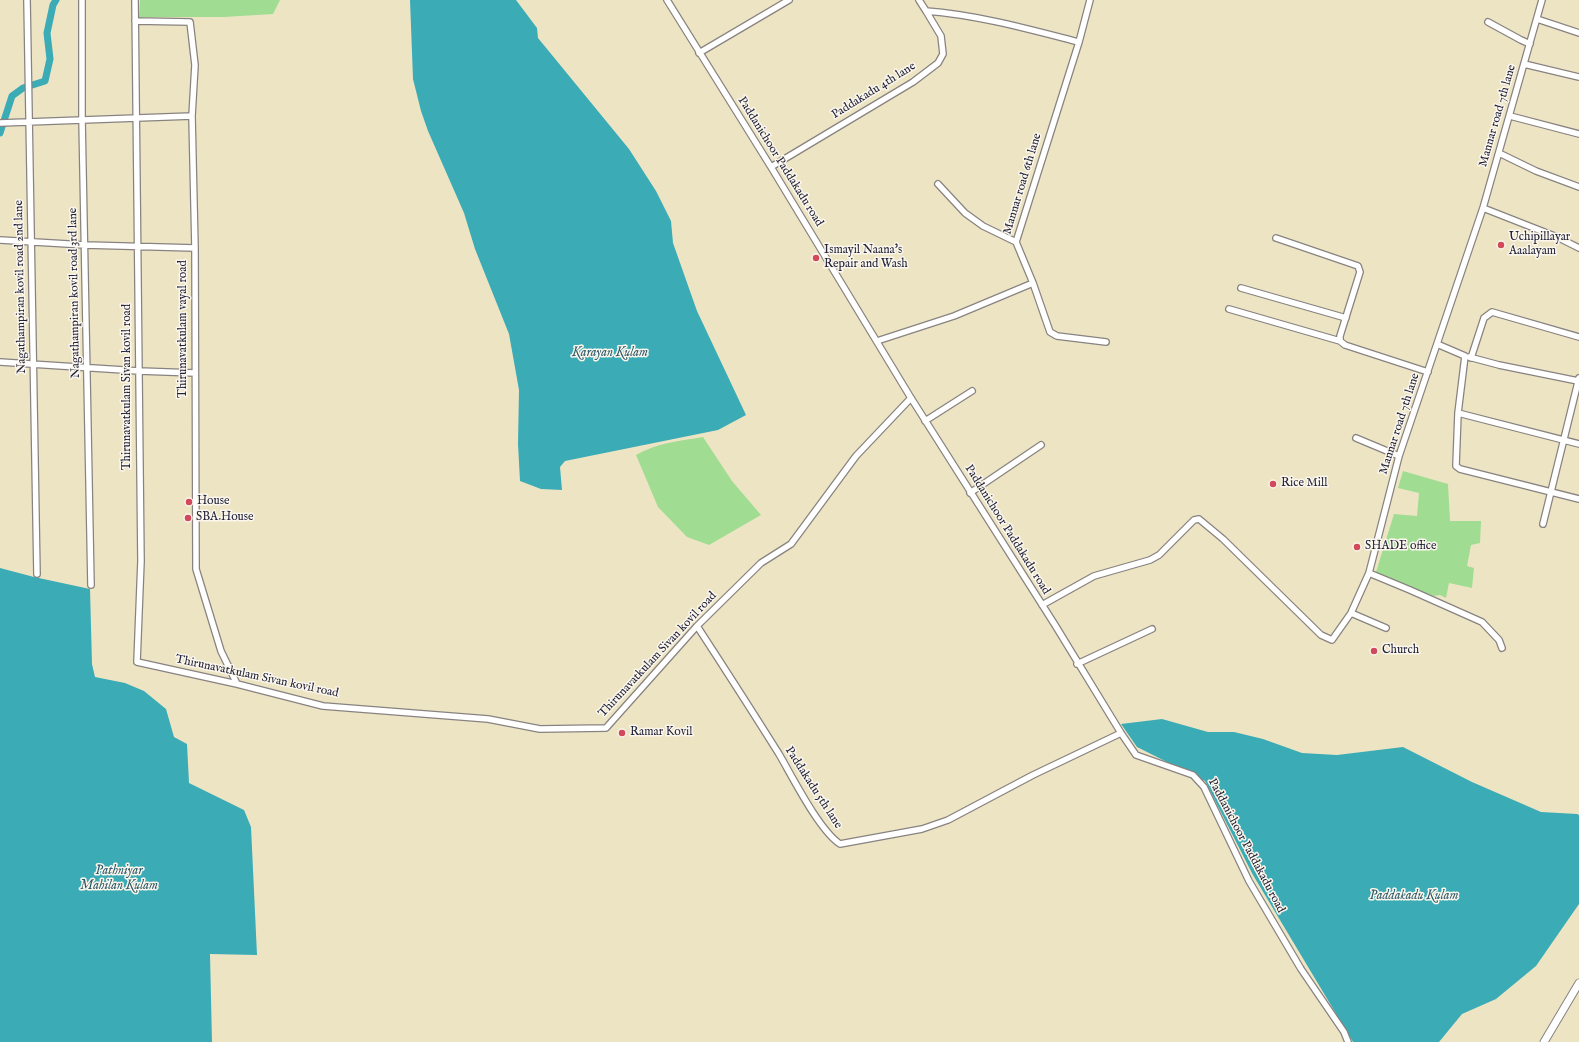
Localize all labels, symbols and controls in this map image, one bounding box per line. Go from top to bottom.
street label: Paddakadu 4th lane [829,59,919,123]
street label: Mannar road 7th lane [1477,63,1519,169]
street label: Paddanichoor Paddakadu road [734,94,826,230]
street label: Mannar road 6th lane [1001,132,1045,236]
street label: Nagathampiran kovil road 2nd lane [12,200,30,374]
street label: Nagathampiran kovil road 3rd lane [66,208,84,378]
place label: Uchipillayar Aaalayam [1509,231,1570,259]
marker: Uchipillayar Aaalayam [1496,240,1506,250]
place label: Ismayil Naana's Repair and Wash [824,244,908,272]
marker: Ismayil Naana's Repair and Wash [811,253,821,263]
street label: Thirunavatkulam vayal road [177,260,191,398]
street label: Thirunavatkulam Sivan kovil road [121,304,135,470]
water label: Karayan Kulam [572,345,648,361]
street label: Mannar road 7th lane [1377,372,1423,476]
street label: Paddanichoor Paddakadu road [961,462,1053,598]
place label: Rice Mill [1281,477,1328,491]
marker: Rice Mill [1268,479,1278,489]
place label: House [197,495,229,509]
marker: House [184,497,194,507]
place label: SBA.House [196,511,254,525]
marker: SBA.House [183,513,193,523]
place label: SHADE office [1365,540,1437,554]
marker: SHADE office [1352,542,1362,552]
street label: Thirunavatkulam Sivan kovil road [596,589,720,721]
place label: Church [1382,644,1419,658]
marker: Church [1369,646,1379,656]
street label: Thirunavatkulam Sivan kovil road [174,653,340,701]
place label: Ramar Kovil [630,726,693,740]
marker: Ramar Kovil [617,728,627,738]
street label: Paddakadu 5th lane [781,744,845,832]
street label: Paddanichoor Paddakadu road [1204,776,1288,916]
water label: Pathniyar Mahilan Kulam [80,863,158,894]
water label: Paddakadu Kulam [1370,888,1458,904]

